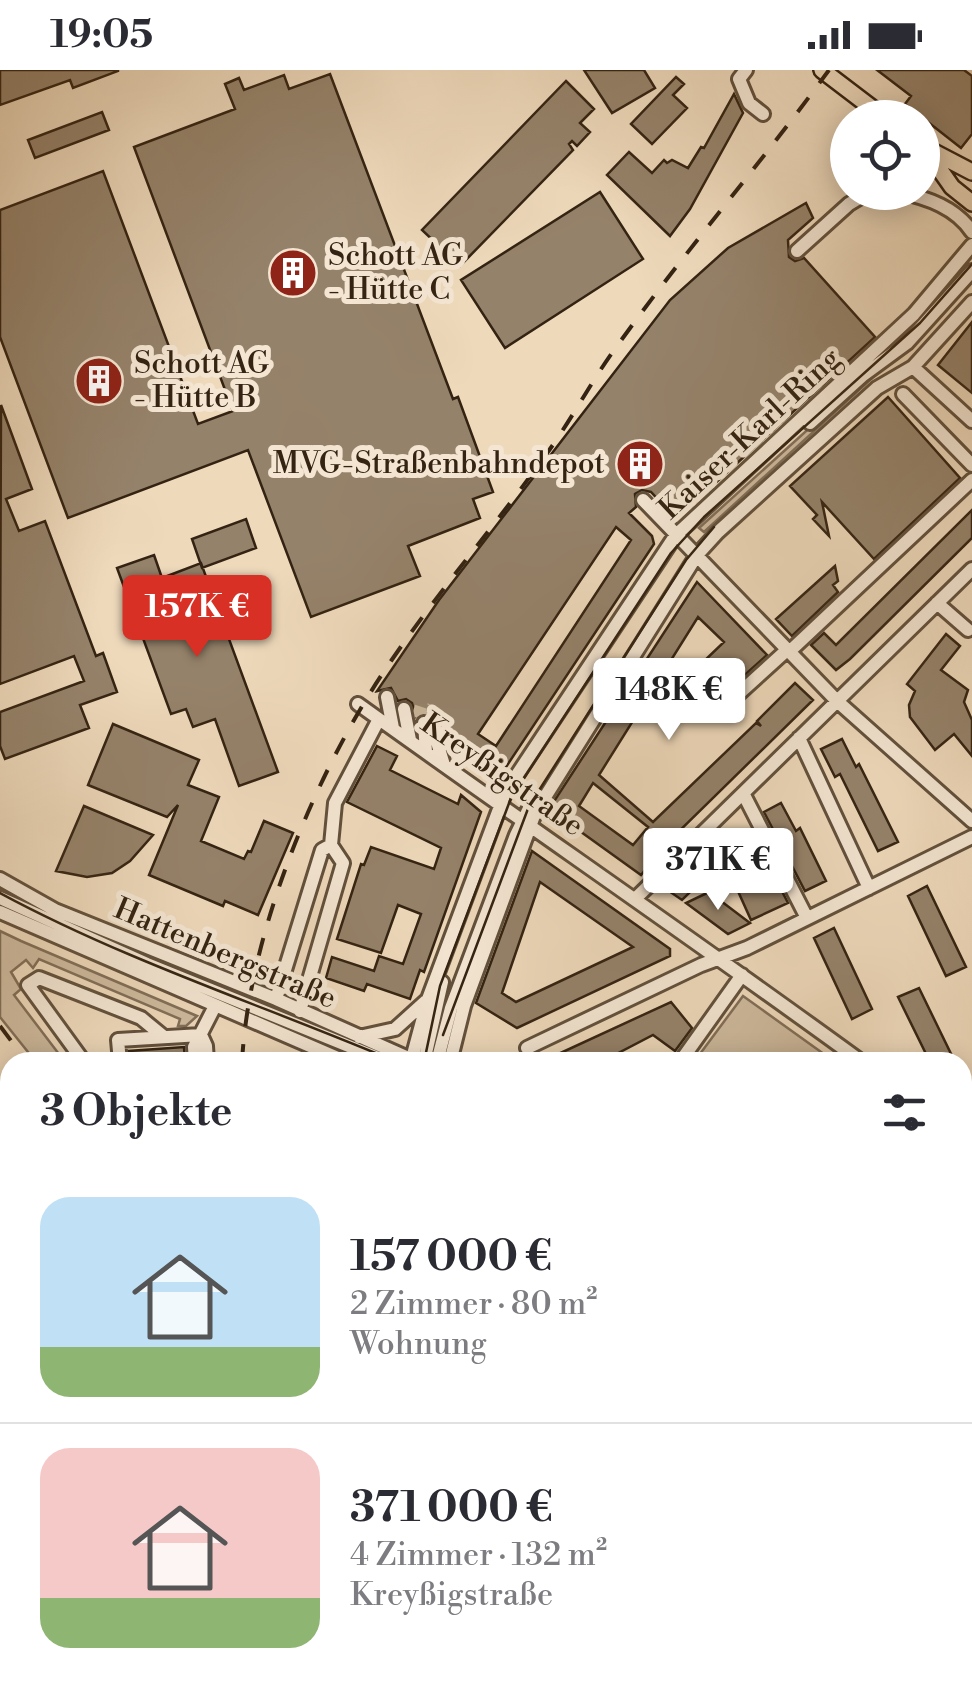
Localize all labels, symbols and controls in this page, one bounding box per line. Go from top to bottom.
text: 19:05 [50,12,153,59]
map controls [830,100,940,210]
button: locate [830,100,940,210]
place label: Schott AG - Hütte C [328,237,463,309]
building icon: Schott AG - Hütte C [267,247,319,299]
street label: Kaiser-Karl-Ring [651,340,849,528]
place label: Schott AG - Hütte B [134,345,269,417]
building icon: Schott AG - Hütte B [73,355,125,407]
building icon: MVG-Straßenbahndepot [614,438,666,490]
place label: MVG-Straßenbahndepot [273,445,605,483]
pin: 157K € [116,575,278,660]
text: 157K € [145,587,249,627]
pin: 148K € [588,658,750,743]
text: 148K € [615,670,723,710]
street label: Kreyßigstraße [413,705,591,845]
pin: 371K € [637,828,799,913]
text: 371K € [665,840,771,880]
street label: Hattenbergstraße [108,890,342,1018]
icon: filters [877,1085,932,1140]
text: 3 Objekte [40,1086,232,1139]
text: 157 000 € [350,1231,552,1284]
icon: home [120,1237,240,1357]
text: 2 Zimmer · 80 m² [350,1284,597,1324]
text: Wohnung [350,1324,487,1364]
text: 371 000 € [350,1482,553,1535]
icon: home [120,1488,240,1608]
text: 4 Zimmer · 132 m² [350,1535,607,1575]
text: Kreyßigstraße [350,1575,553,1615]

